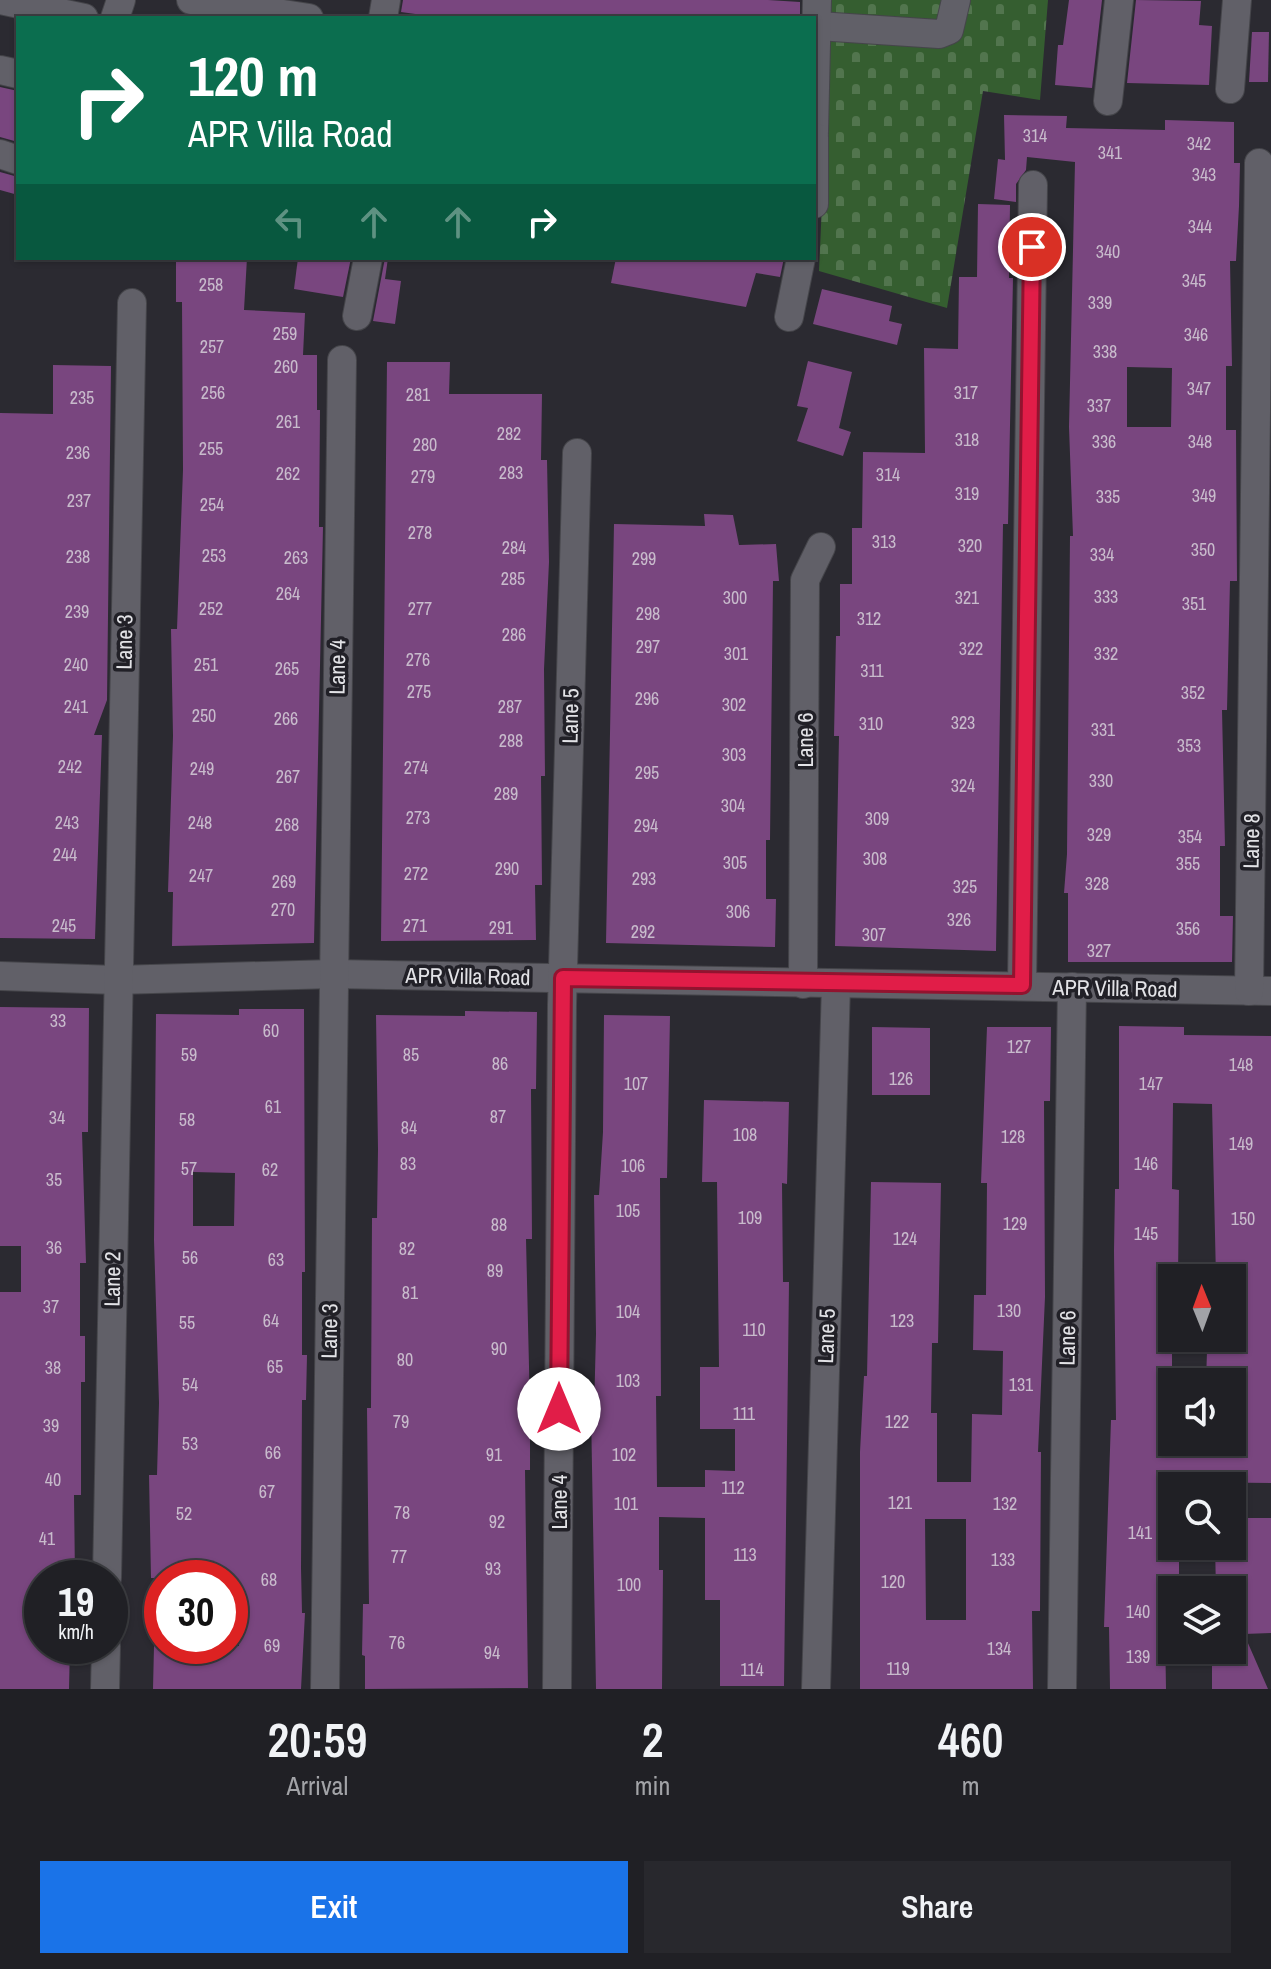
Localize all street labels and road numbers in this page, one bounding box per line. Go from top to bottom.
street label: Lane 3 [109,614,139,670]
street label: Lane 4 [322,639,352,695]
street label: Lane 5 [555,688,585,744]
street label: Lane 6 [790,712,820,768]
street label: Lane 8 [1236,813,1266,869]
street label: APR Villa Road [404,960,531,992]
street label: APR Villa Road [1051,972,1178,1004]
street label: Lane 2 [97,1251,127,1307]
street label: Lane 3 [314,1303,344,1359]
street label: Lane 5 [810,1308,842,1364]
street label: Lane 6 [1052,1310,1082,1366]
street label: Lane 4 [544,1474,574,1530]

